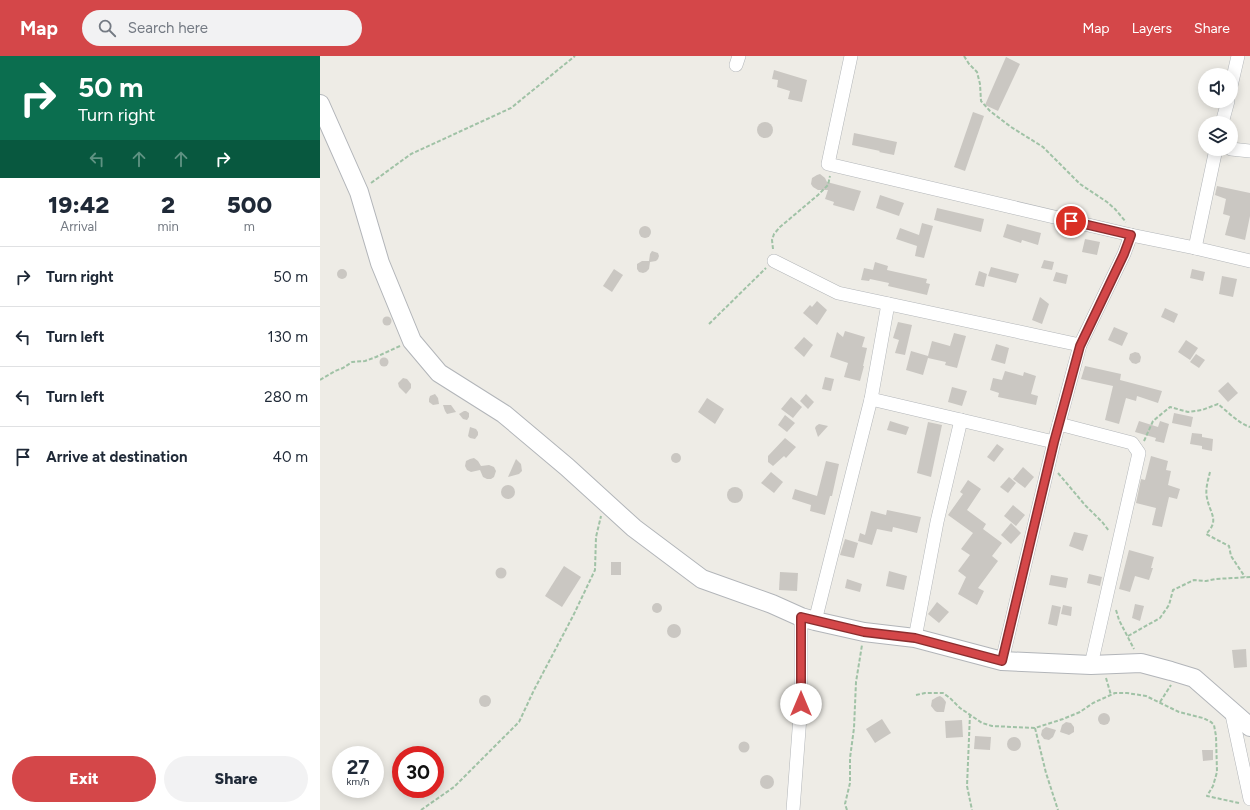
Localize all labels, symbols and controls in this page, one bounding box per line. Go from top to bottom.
search box [82,10,362,46]
text: Map [20,17,58,40]
icon: search [96,17,118,39]
text: Search here [128,19,208,37]
text: Map [1082,20,1110,37]
text: Layers [1132,20,1172,37]
text: Share [1194,20,1230,37]
map controls [1198,68,1238,156]
button: sound [1198,68,1238,108]
text: 50 m [78,70,144,104]
icon: right [12,72,64,124]
text: Turn right [78,104,155,126]
button: layers [1198,116,1238,156]
icon: left [86,148,108,170]
icon: ahead [128,148,150,170]
icon: ahead [170,148,192,170]
icon: right [212,148,234,170]
text: 19:42 [48,190,109,219]
text: 2 [161,190,175,219]
text: 500 [227,190,272,219]
pin [1054,204,1088,238]
icon: arrive [1060,210,1082,232]
text: Arrival [60,219,97,234]
text: min [157,219,179,234]
text: m [244,219,255,234]
icon: right [12,266,34,288]
text: Turn right [46,268,114,286]
text: 50 m [273,268,308,286]
icon: left [12,326,34,348]
text: Turn left [46,328,104,346]
text: 130 m [268,328,308,346]
icon: left [12,386,34,408]
text: Turn left [46,388,104,406]
text: 280 m [264,388,308,406]
icon: arrive [12,446,34,468]
text: Arrive at destination [46,448,187,466]
text: 40 m [273,448,308,466]
position arrow [780,683,822,725]
speed limit sign: 30 [392,746,444,798]
text: 27 [347,755,369,779]
button: Exit [12,756,156,802]
button: Share [164,756,308,802]
text: km/h [347,775,369,788]

